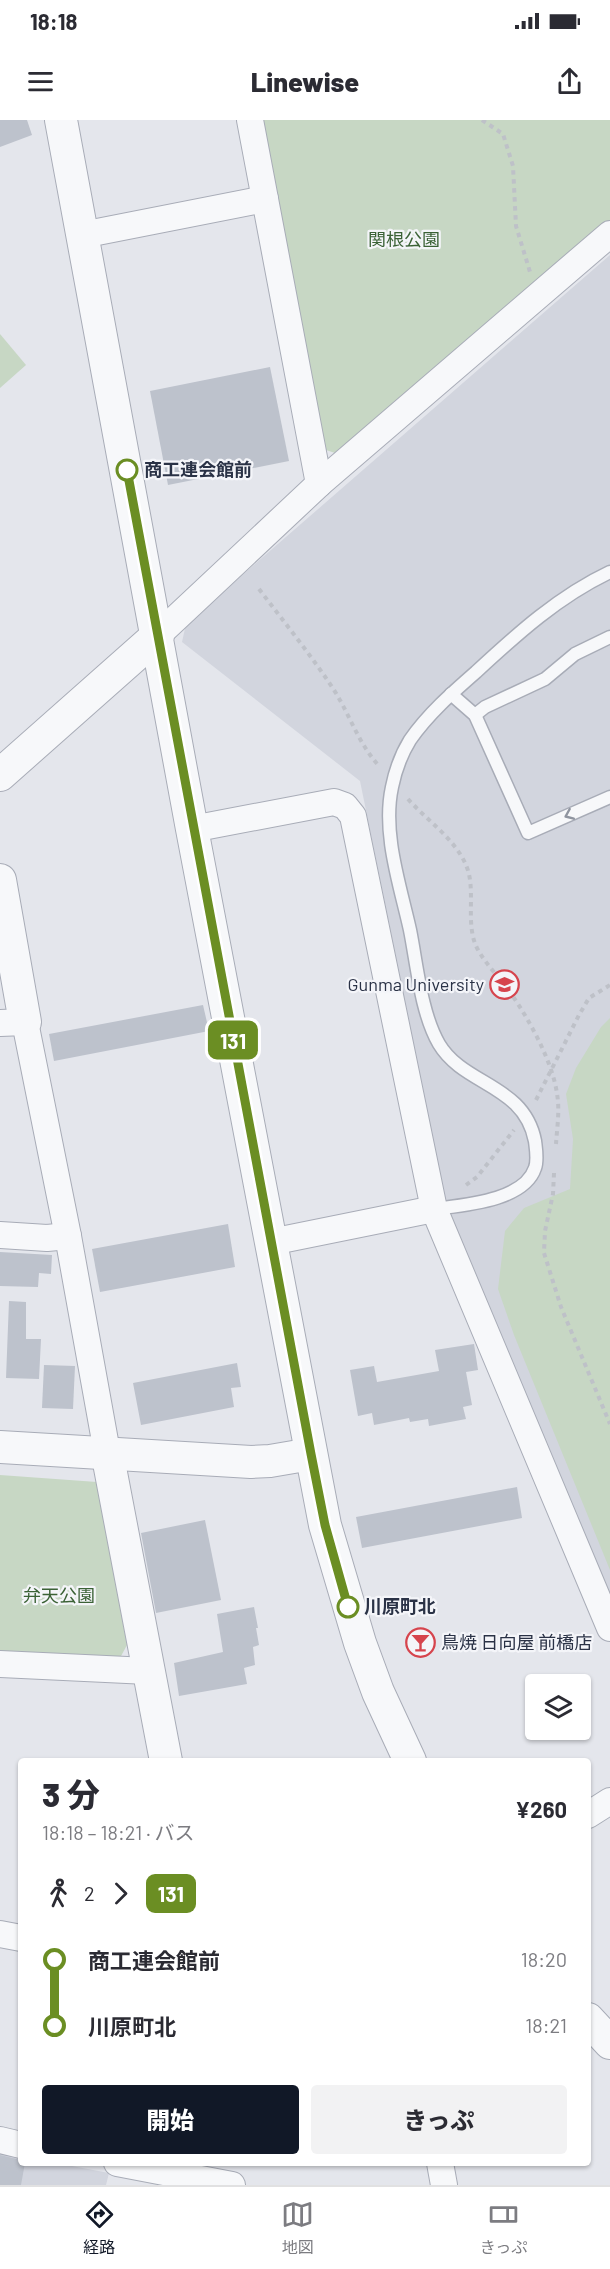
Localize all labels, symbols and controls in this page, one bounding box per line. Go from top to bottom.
text: 18:18 [30,8,77,34]
icon: menu [24,65,57,98]
text: Linewise [251,65,359,97]
icon: share [553,65,586,98]
park label: 関根公園 [368,228,440,250]
place label: 商工連会館前 [144,458,252,480]
marker: 商工連会館前 [116,459,138,481]
one-way arrow [564,808,575,820]
school or university icon: Gunma University [489,969,521,1001]
place label: Gunma University [348,973,484,995]
line badge: 131 [198,1020,268,1060]
text: 131 [220,1028,246,1053]
park label: 弁天公園 [23,1584,95,1606]
place label: 川原町北 [364,1595,436,1617]
marker: 川原町北 [337,1596,359,1618]
bar icon: 鳥焼 日向屋 前橋店 [404,1627,436,1659]
place label: 鳥焼 日向屋 前橋店 [441,1631,592,1653]
map controls [525,1674,591,1740]
button: layers [525,1674,591,1740]
text: 3 分 [42,1774,100,1814]
text: ¥260 [515,1796,567,1822]
text: 18:18 – 18:21 · バス [42,1820,194,1844]
icon: walk [42,1877,75,1910]
icon: forward [104,1877,137,1910]
text: 2 [84,1881,95,1905]
text: 131 [158,1881,184,1906]
text: 商工連会館前 [88,1947,220,1973]
text: 18:20 [521,1947,567,1971]
text: 川原町北 [88,2013,176,2039]
text: 18:21 [525,2013,567,2037]
button: 開始 [42,2085,299,2154]
button: きっぷ [311,2085,567,2154]
tab: 経路 [83,2198,116,2258]
tab: 地図 [281,2198,314,2258]
tab: きっぷ [480,2198,527,2258]

